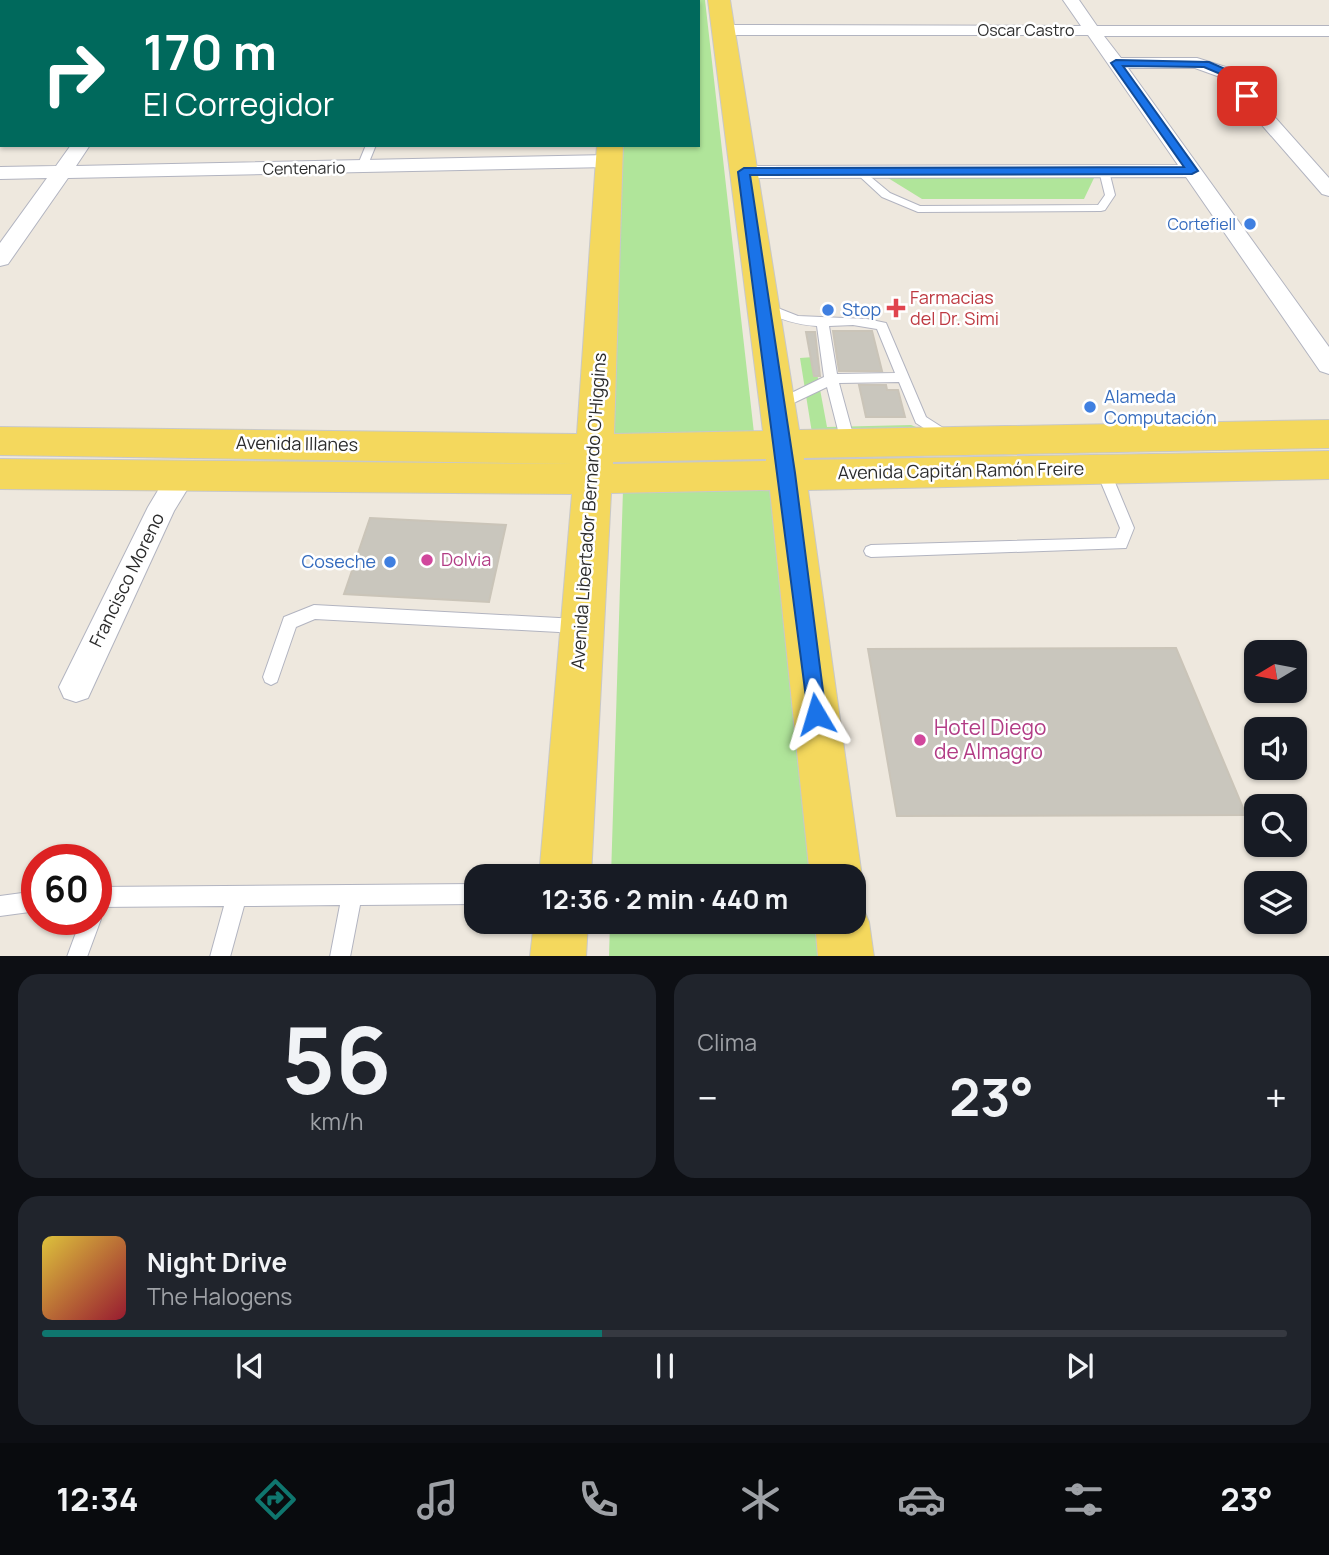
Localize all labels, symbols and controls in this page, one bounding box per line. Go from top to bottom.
text: 170 m [143,18,277,85]
street label: Oscar Castro [978,19,1074,41]
icon: right [28,28,119,119]
pin [1217,66,1277,126]
icon: arrive [1228,77,1266,115]
text: El Corregidor [143,82,334,126]
street label: Centenario [263,156,345,180]
place label: Cortefiell [1167,213,1236,235]
marker: Cortefiell [1242,216,1258,232]
place label: Farmacias del Dr. Simi [910,285,999,330]
place label: Stop [842,297,881,321]
marker: Farmacias del Dr. Simi [888,300,904,316]
marker: Stop [820,302,836,318]
street label: Avenida Libertador Bernardo O'Higgins [565,352,611,670]
place label: Alameda Computación [1104,384,1217,429]
marker: Alameda Computación [1082,399,1098,415]
street label: Avenida Illanes [236,430,358,456]
street label: Avenida Capitán Ramón Freire [838,456,1084,484]
street label: Francisco Moreno [83,508,169,651]
place label: Dolvia [441,547,491,571]
place label: Coseche [301,549,376,573]
marker: Dolvia [419,552,435,568]
marker: Coseche [382,554,398,570]
north arrow [1244,640,1307,704]
map controls [1244,640,1307,934]
position arrow [779,677,853,751]
place label: Hotel Diego de Almagro [934,713,1046,765]
button: sound [1244,717,1307,780]
marker: Hotel Diego de Almagro [912,732,928,748]
button: search [1244,794,1307,857]
speed limit sign: 60 [21,844,112,935]
button: layers [1244,871,1307,934]
text: 12:36 · 2 min · 440 m [542,881,788,917]
text: 56 [282,997,392,1121]
text: Clima [698,1026,757,1058]
text: 23° [949,1061,1034,1132]
text: − [698,1071,718,1123]
text: + [1265,1071,1287,1123]
text: km/h [310,1105,364,1137]
text: Night Drive [147,1244,287,1280]
text: The Halogens [147,1280,292,1312]
icon: previous [231,1347,269,1385]
icon: pause [646,1347,684,1385]
icon: next [1061,1347,1099,1385]
icon: directions [251,1475,300,1524]
icon: music [413,1475,462,1524]
icon: phone [574,1475,623,1524]
icon: climate [736,1475,785,1524]
icon: car [897,1475,946,1524]
icon: filters [1059,1475,1108,1524]
text: 12:34 [56,1477,138,1521]
text: 23° [1221,1477,1273,1521]

